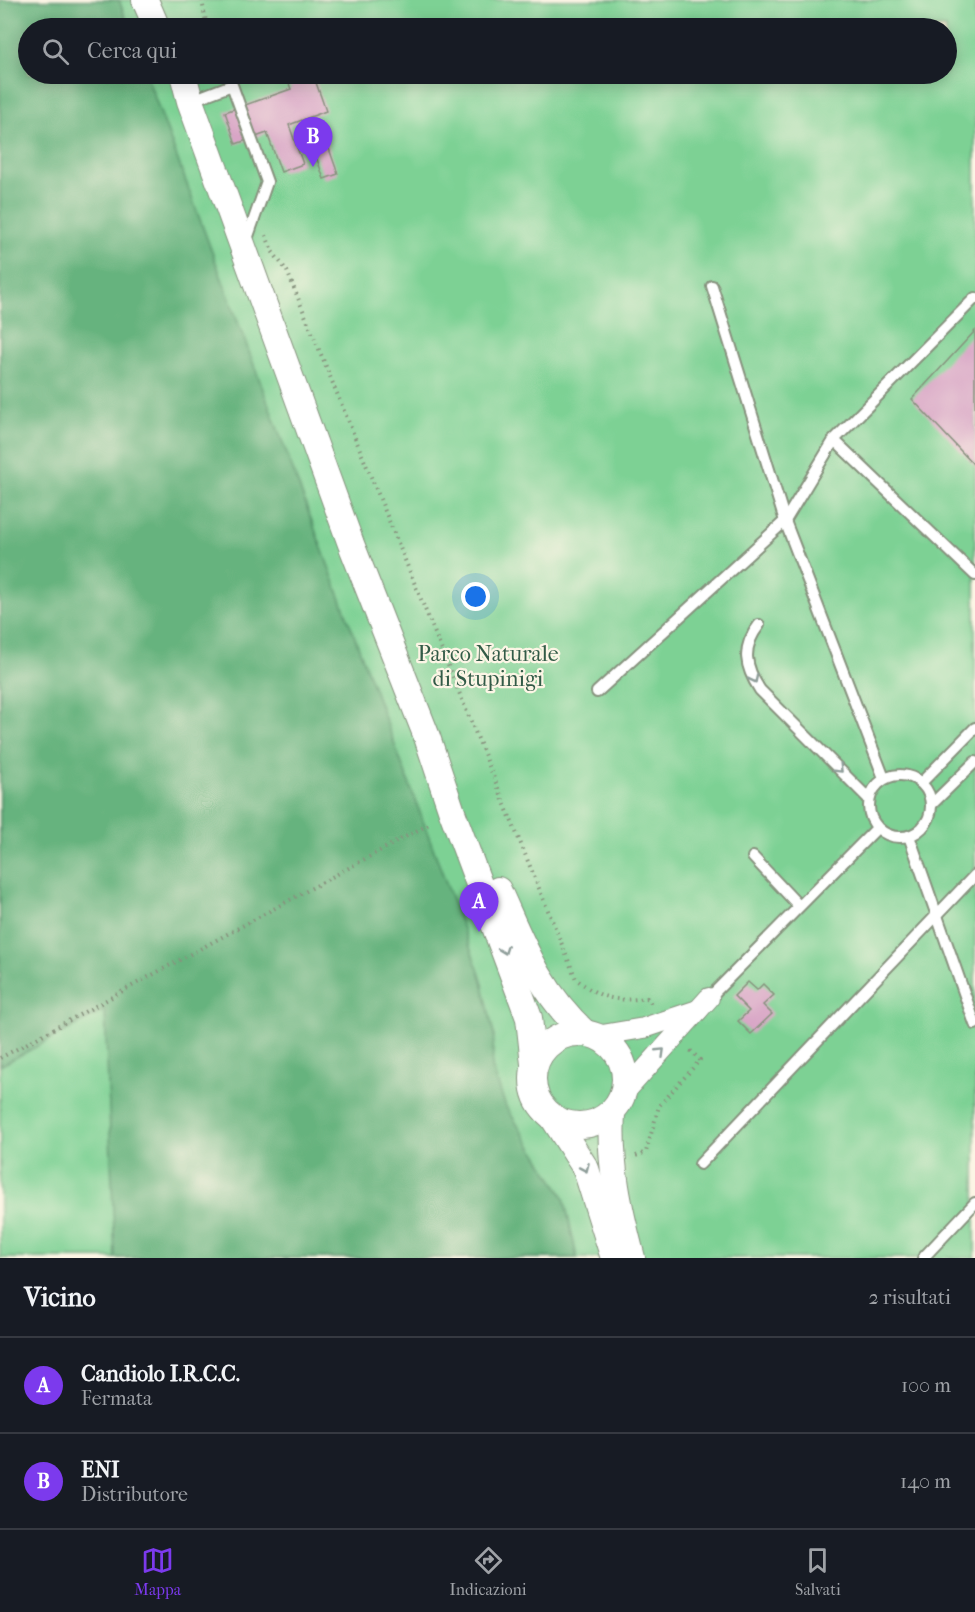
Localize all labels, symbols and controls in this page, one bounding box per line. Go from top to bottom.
search box [18,18,957,84]
icon: search [39,35,72,68]
text: Cerca qui [87,38,177,64]
pin: B [294,118,332,167]
your location [461,582,490,611]
park label: Parco Naturale di Stupinigi [417,641,559,692]
one-way arrow [746,672,758,683]
one-way arrow [832,762,843,772]
pin: A [460,882,498,932]
one-way arrow [497,944,509,955]
one-way arrow [654,1049,665,1060]
one-way arrow [577,1162,589,1173]
text: Vicino [24,1282,96,1313]
text: 2 risultati [868,1286,951,1309]
text: Candiolo I.R.C.C. [81,1361,240,1387]
text: A [37,1374,50,1397]
text: 100 m [901,1374,951,1397]
text: Fermata [81,1387,152,1410]
text: ENI [81,1457,120,1483]
text: B [37,1470,50,1493]
text: 140 m [900,1470,951,1493]
text: Distributore [81,1483,188,1506]
tab: Mappa [134,1544,181,1599]
tab: Indicazioni [450,1544,527,1599]
tab: Salvati [795,1544,841,1599]

